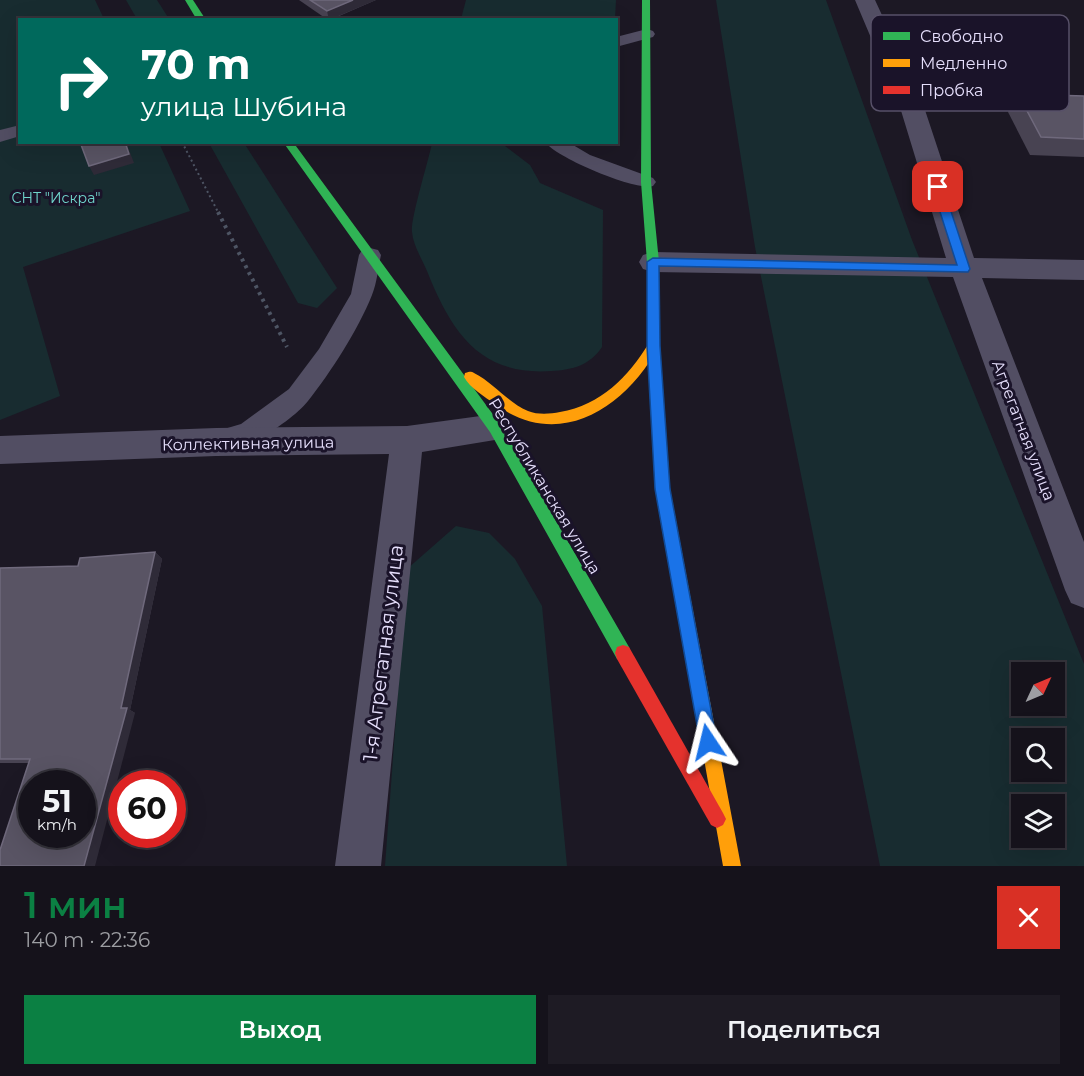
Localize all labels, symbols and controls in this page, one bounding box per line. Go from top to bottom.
legend [871,15,1069,111]
text: Свободно [920,27,1003,46]
text: 70 m [141,38,251,90]
icon: right [42,42,120,120]
text: Медленно [920,54,1007,73]
text: Пробка [920,81,983,100]
text: улица Шубина [141,90,347,123]
pin [912,161,963,212]
icon: arrive [921,170,954,203]
park label: СНТ "Искра" [11,189,101,207]
street label: Агрегатная улица [988,357,1059,503]
street label: Республиканская улица [484,395,605,578]
street label: Коллективная улица [162,432,334,455]
street label: 1-я Агрегатная улица [358,543,408,763]
north arrow [1011,662,1065,716]
map controls [1011,662,1065,848]
position arrow [676,710,740,774]
button: search [1011,728,1065,782]
speed limit sign: 60 [108,770,186,848]
text: 51 [42,783,72,820]
button: layers [1011,794,1065,848]
text: km/h [37,815,77,834]
text: 1 мин [24,883,127,927]
button: close [997,886,1060,949]
text: 140 m · 22:36 [24,928,150,952]
button: Выход [24,995,536,1064]
button: Поделиться [548,995,1060,1064]

